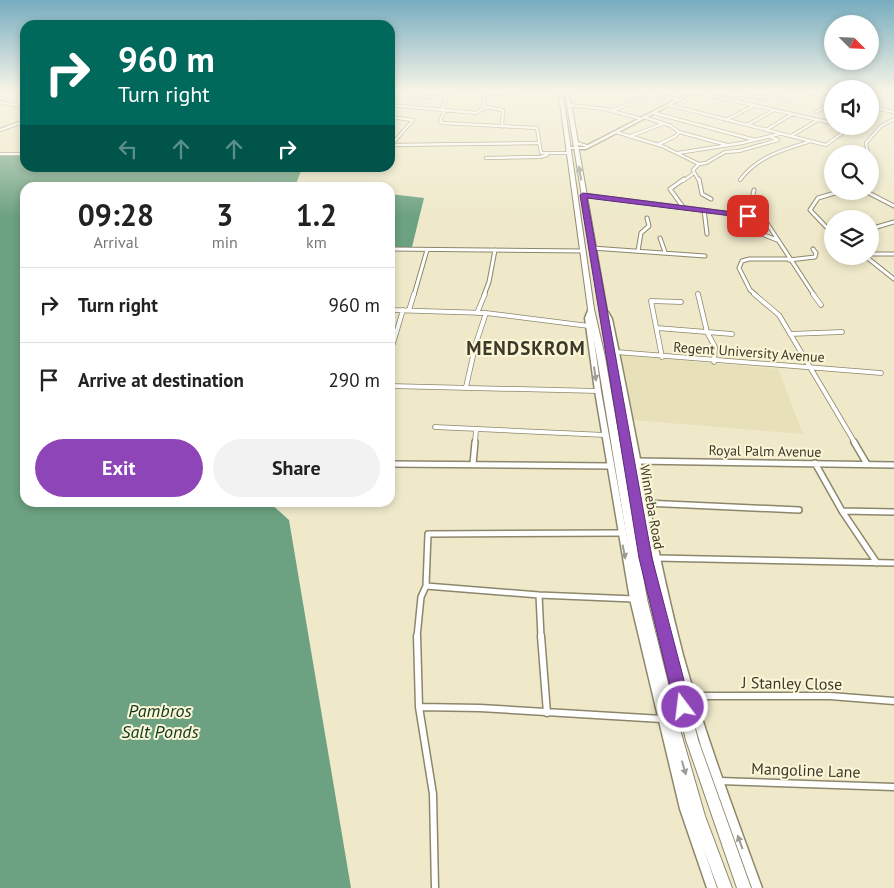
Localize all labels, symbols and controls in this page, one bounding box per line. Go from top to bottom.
north arrow [824,15,879,70]
map controls [824,15,879,265]
text: 960 m [118,36,215,82]
icon: right [35,40,100,105]
text: Turn right [118,80,210,108]
button: sound [824,80,879,135]
icon: left [114,135,142,163]
icon: ahead [167,135,195,163]
icon: ahead [220,135,248,163]
icon: right [273,135,301,163]
button: search [824,145,879,200]
one-way arrow [575,165,583,181]
text: 09:28 [78,195,154,234]
text: 3 [216,195,233,234]
text: 1.2 [296,195,337,234]
pin [727,195,769,237]
icon: arrive [734,202,762,230]
button: layers [824,210,879,265]
text: Arrival [93,232,138,252]
text: min [212,232,238,252]
text: km [306,232,327,252]
icon: right [35,291,63,319]
text: Turn right [78,293,158,317]
text: 960 m [328,293,380,317]
district label: MENDSKROM [466,336,586,360]
street label: Regent University Avenue [673,338,825,366]
icon: arrive [35,366,63,394]
one-way arrow [591,366,599,382]
text: Arrive at destination [78,368,244,392]
text: 290 m [328,368,380,392]
button: Exit [35,439,203,497]
button: Share [213,439,380,497]
street label: Royal Palm Avenue [708,441,822,461]
street label: Winneba Road [636,463,668,551]
one-way arrow [621,544,629,560]
street label: J Stanley Close [741,672,842,694]
position arrow [656,680,708,732]
water label: Pambros Salt Ponds [121,699,200,743]
street label: Mangoline Lane [751,758,861,782]
one-way arrow [681,760,689,775]
one-way arrow [736,834,744,849]

